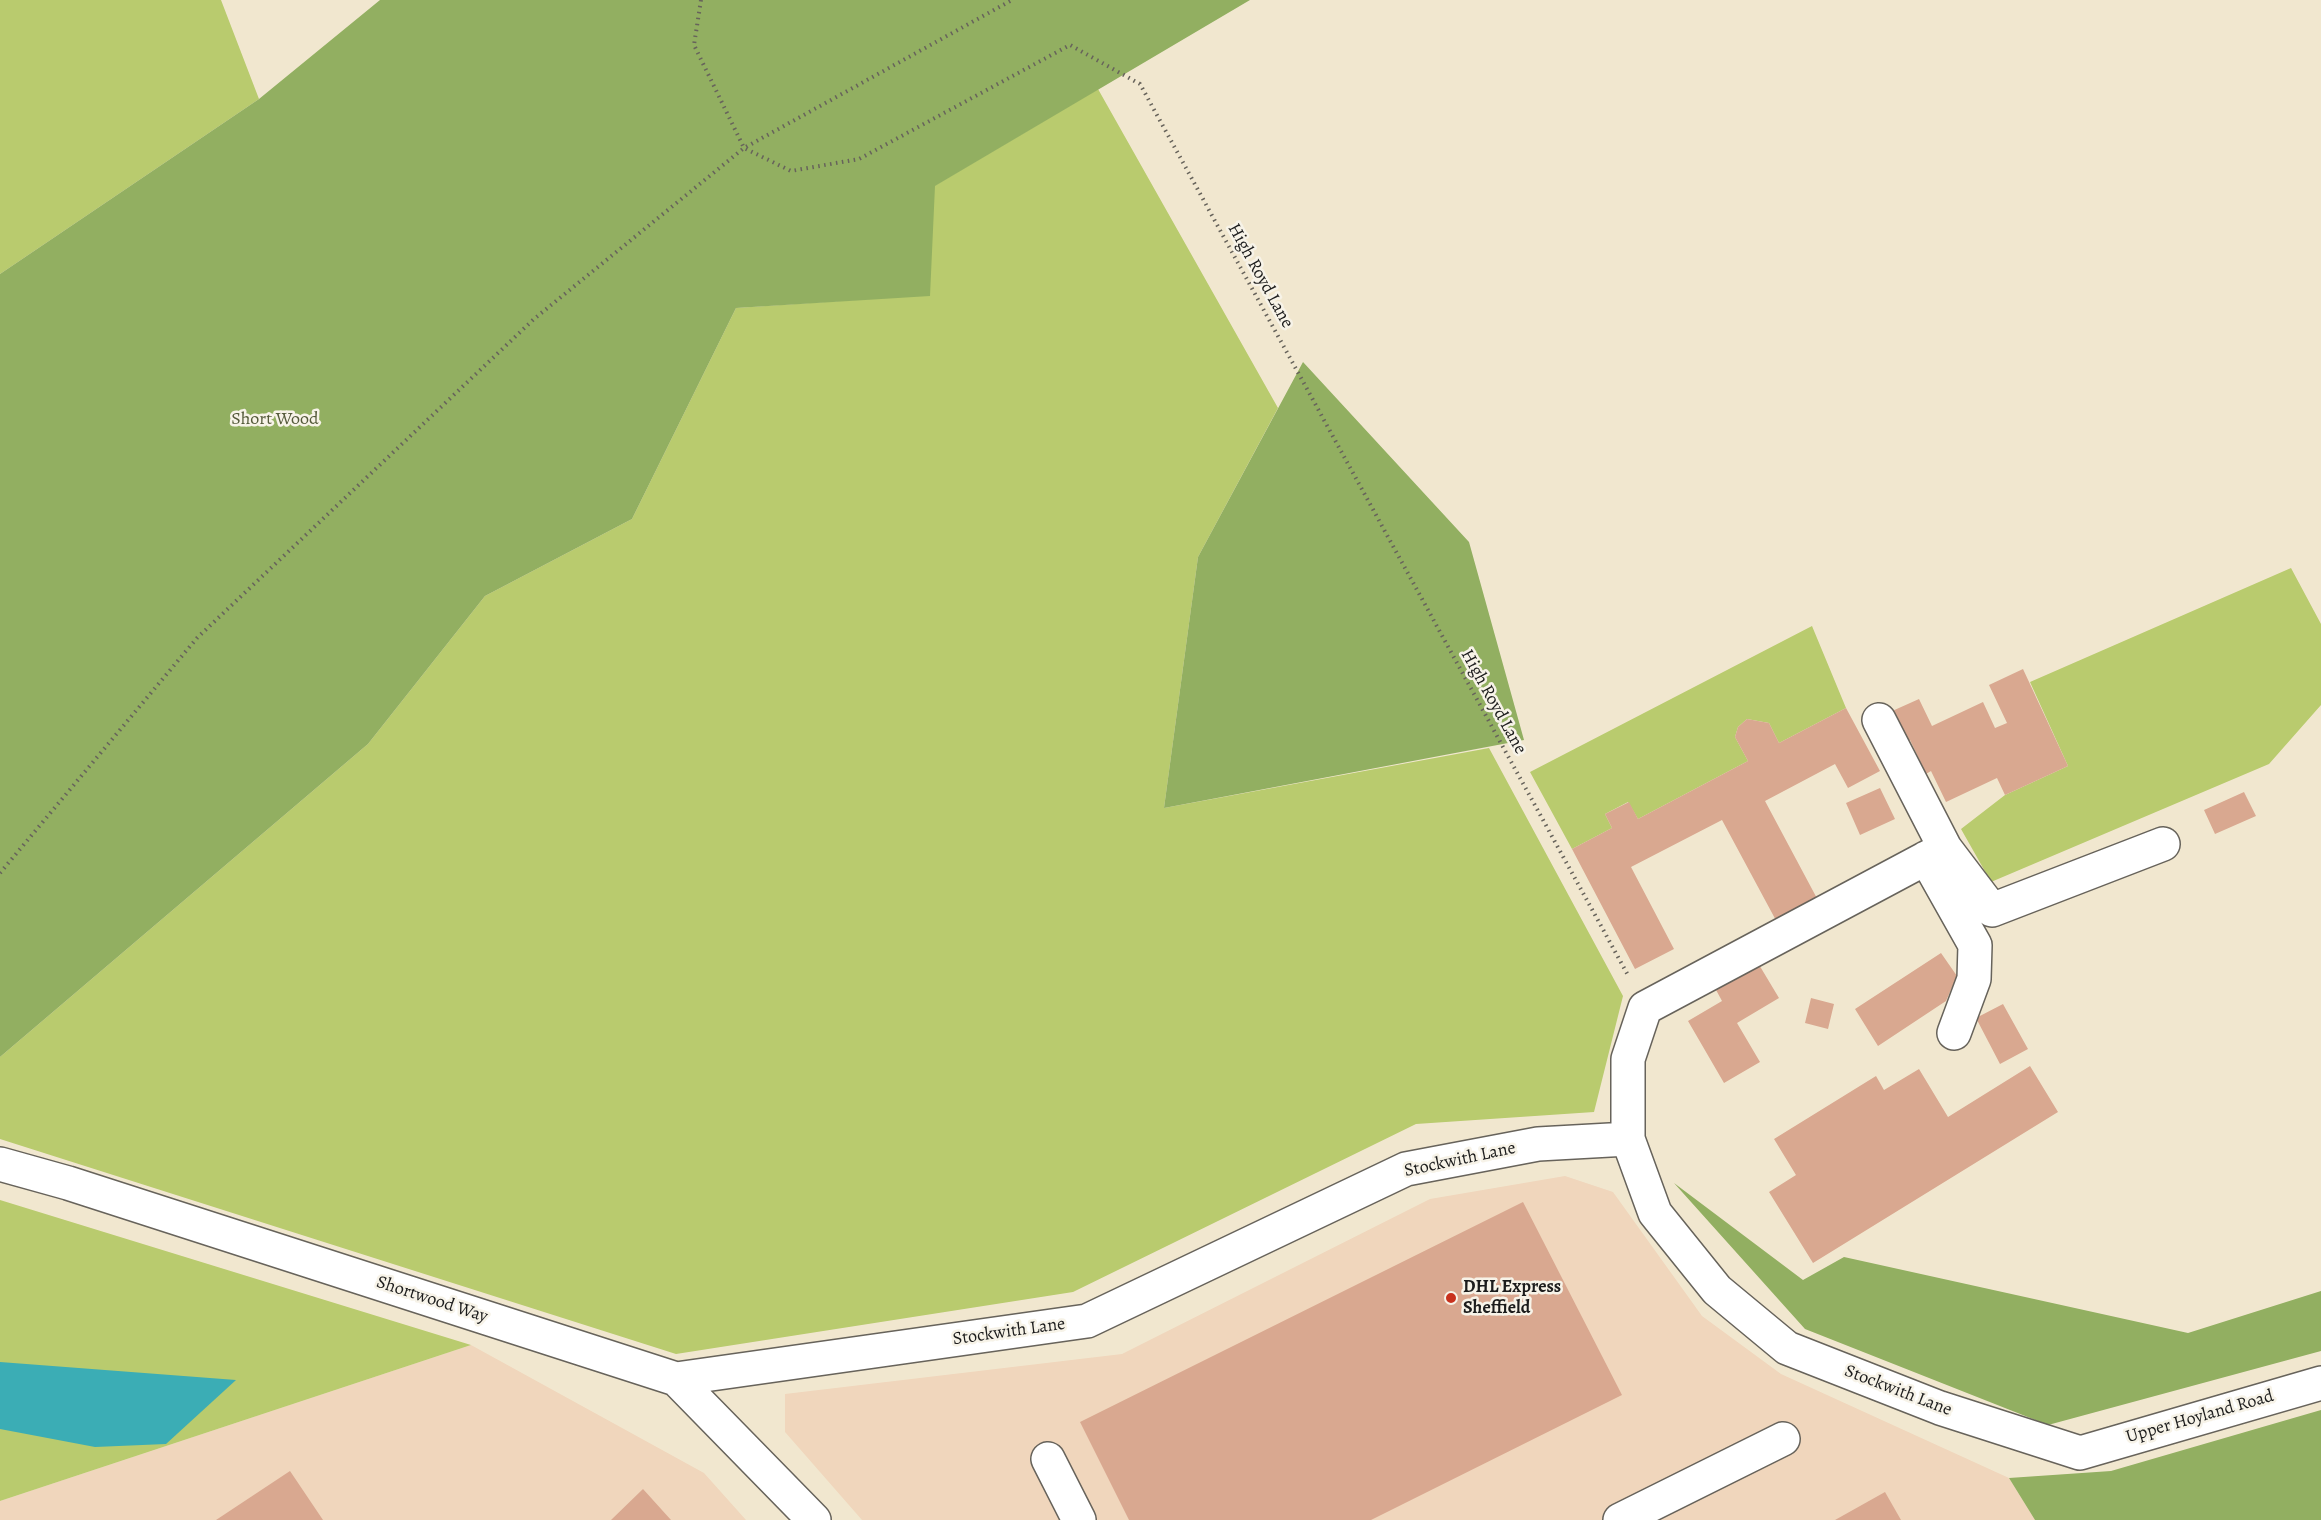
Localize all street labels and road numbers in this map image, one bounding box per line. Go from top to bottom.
street label: High Royd Lane [1222,220,1298,332]
street label: High Royd Lane [1455,646,1531,758]
street label: Stockwith Lane [1402,1138,1518,1182]
street label: Shortwood Way [374,1272,490,1328]
street label: Stockwith Lane [951,1313,1067,1351]
street label: Stockwith Lane [1841,1361,1955,1421]
street label: Upper Hoyland Road [2124,1386,2276,1448]

